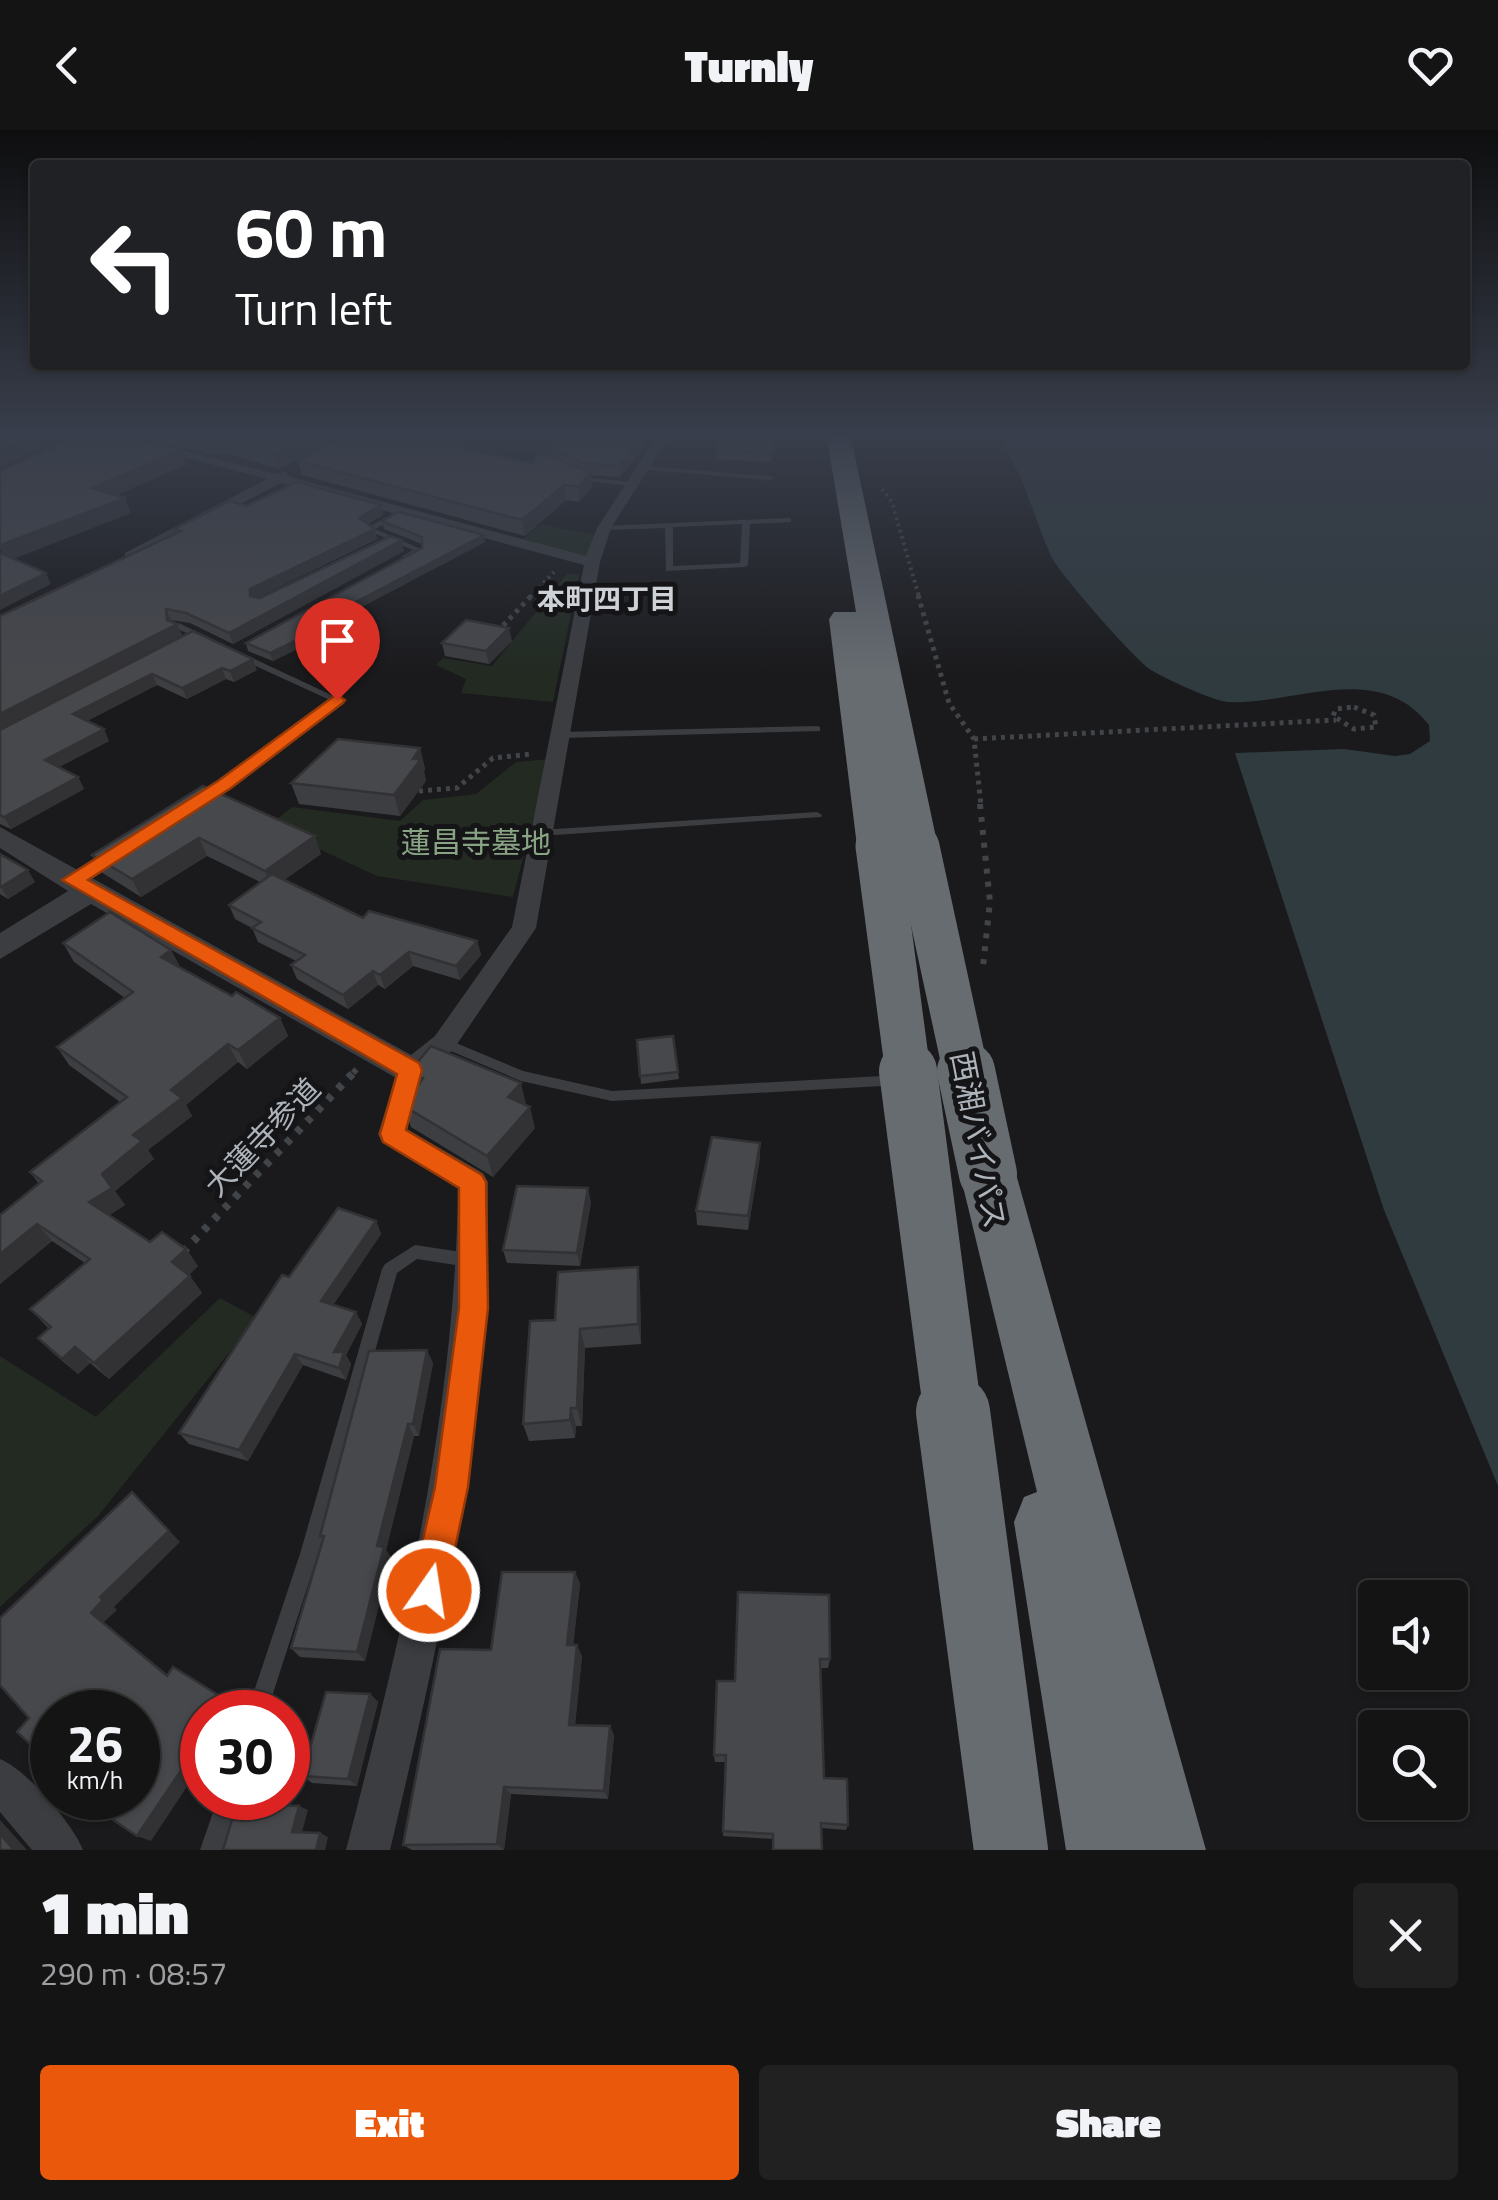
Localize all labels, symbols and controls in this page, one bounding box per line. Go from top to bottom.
text: Turnly [685,31,813,99]
icon: back [40,38,95,93]
icon: heart [1403,38,1458,93]
text: 60 m [235,178,388,284]
icon: left [70,200,200,330]
text: Turn left [235,274,392,342]
district label: 本町四丁目 [537,577,677,620]
pin [295,598,380,701]
icon: arrive [310,613,365,668]
park label: 蓮昌寺墓地 [401,819,551,865]
street label: 西湘バイパス [939,1048,1019,1232]
street label: 大蓮寺参道 [193,1067,331,1207]
position arrow [377,1539,481,1643]
map controls [1358,1580,1468,1820]
button: sound [1358,1580,1468,1690]
speed limit sign: 30 [180,1690,310,1820]
text: 26 [67,1705,123,1781]
button: search [1358,1710,1468,1820]
text: km/h [67,1761,123,1799]
text: 1 min [40,1866,189,1957]
button: close [1353,1883,1458,1988]
text: 290 m · 08:57 [40,1949,227,1997]
button: Exit [40,2065,739,2180]
button: Share [759,2065,1458,2180]

